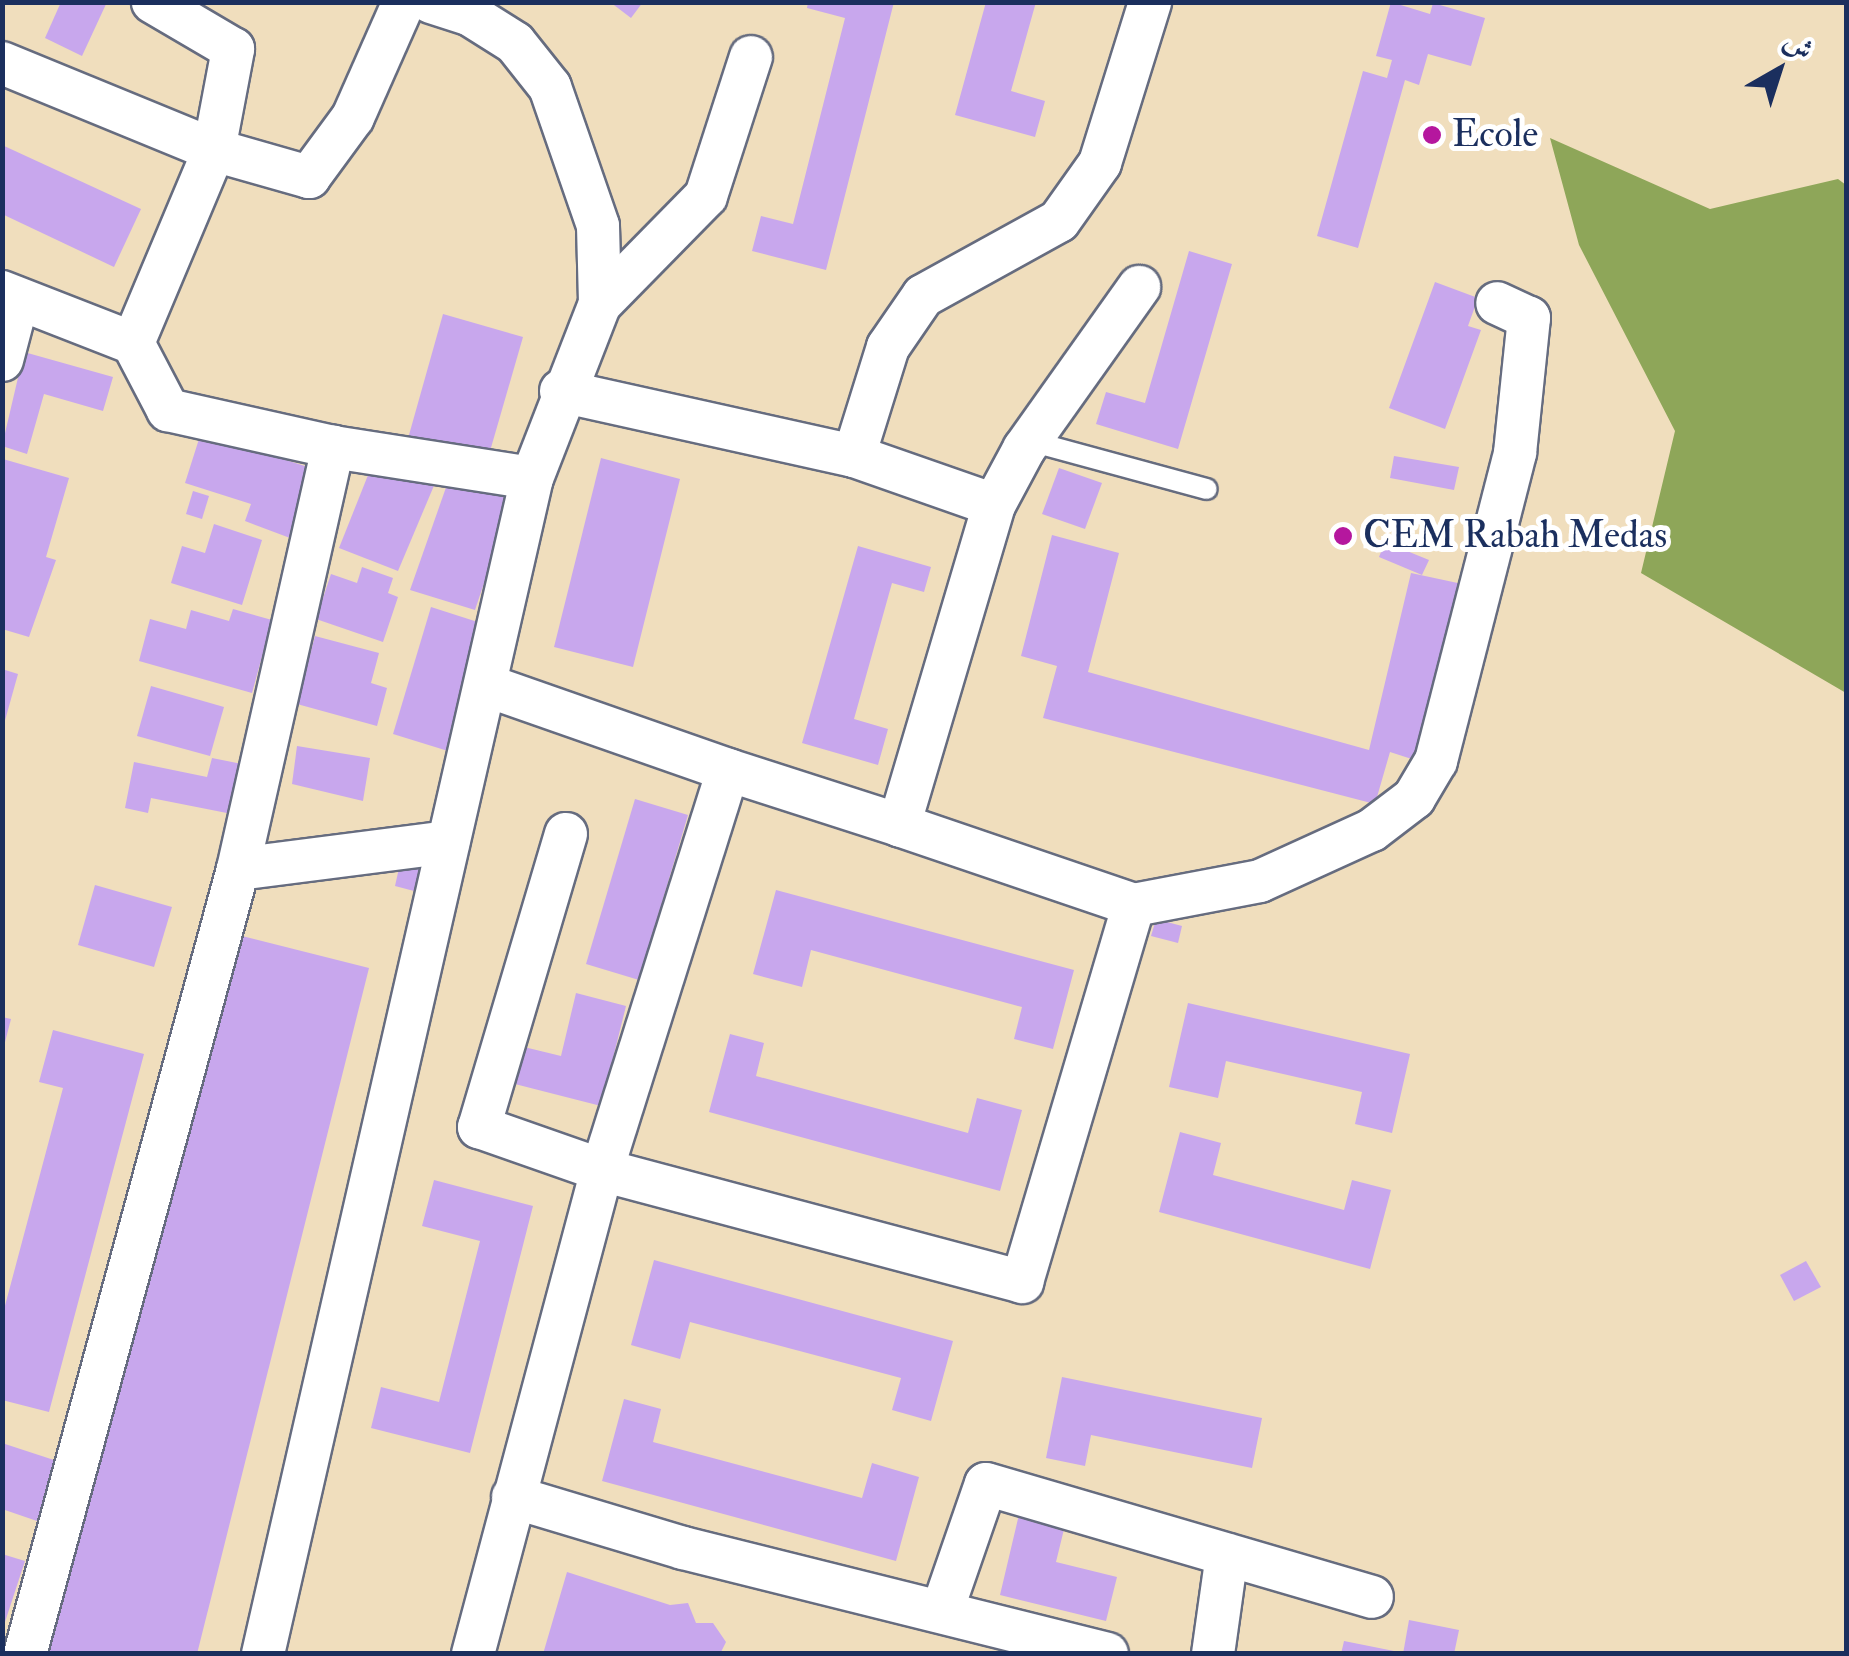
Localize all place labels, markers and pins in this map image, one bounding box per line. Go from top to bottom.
place label: Ecole [1452,112,1538,158]
marker: Ecole [1421,124,1443,146]
place label: CEM Rabah Medas [1363,513,1667,559]
marker: CEM Rabah Medas [1332,525,1354,547]

